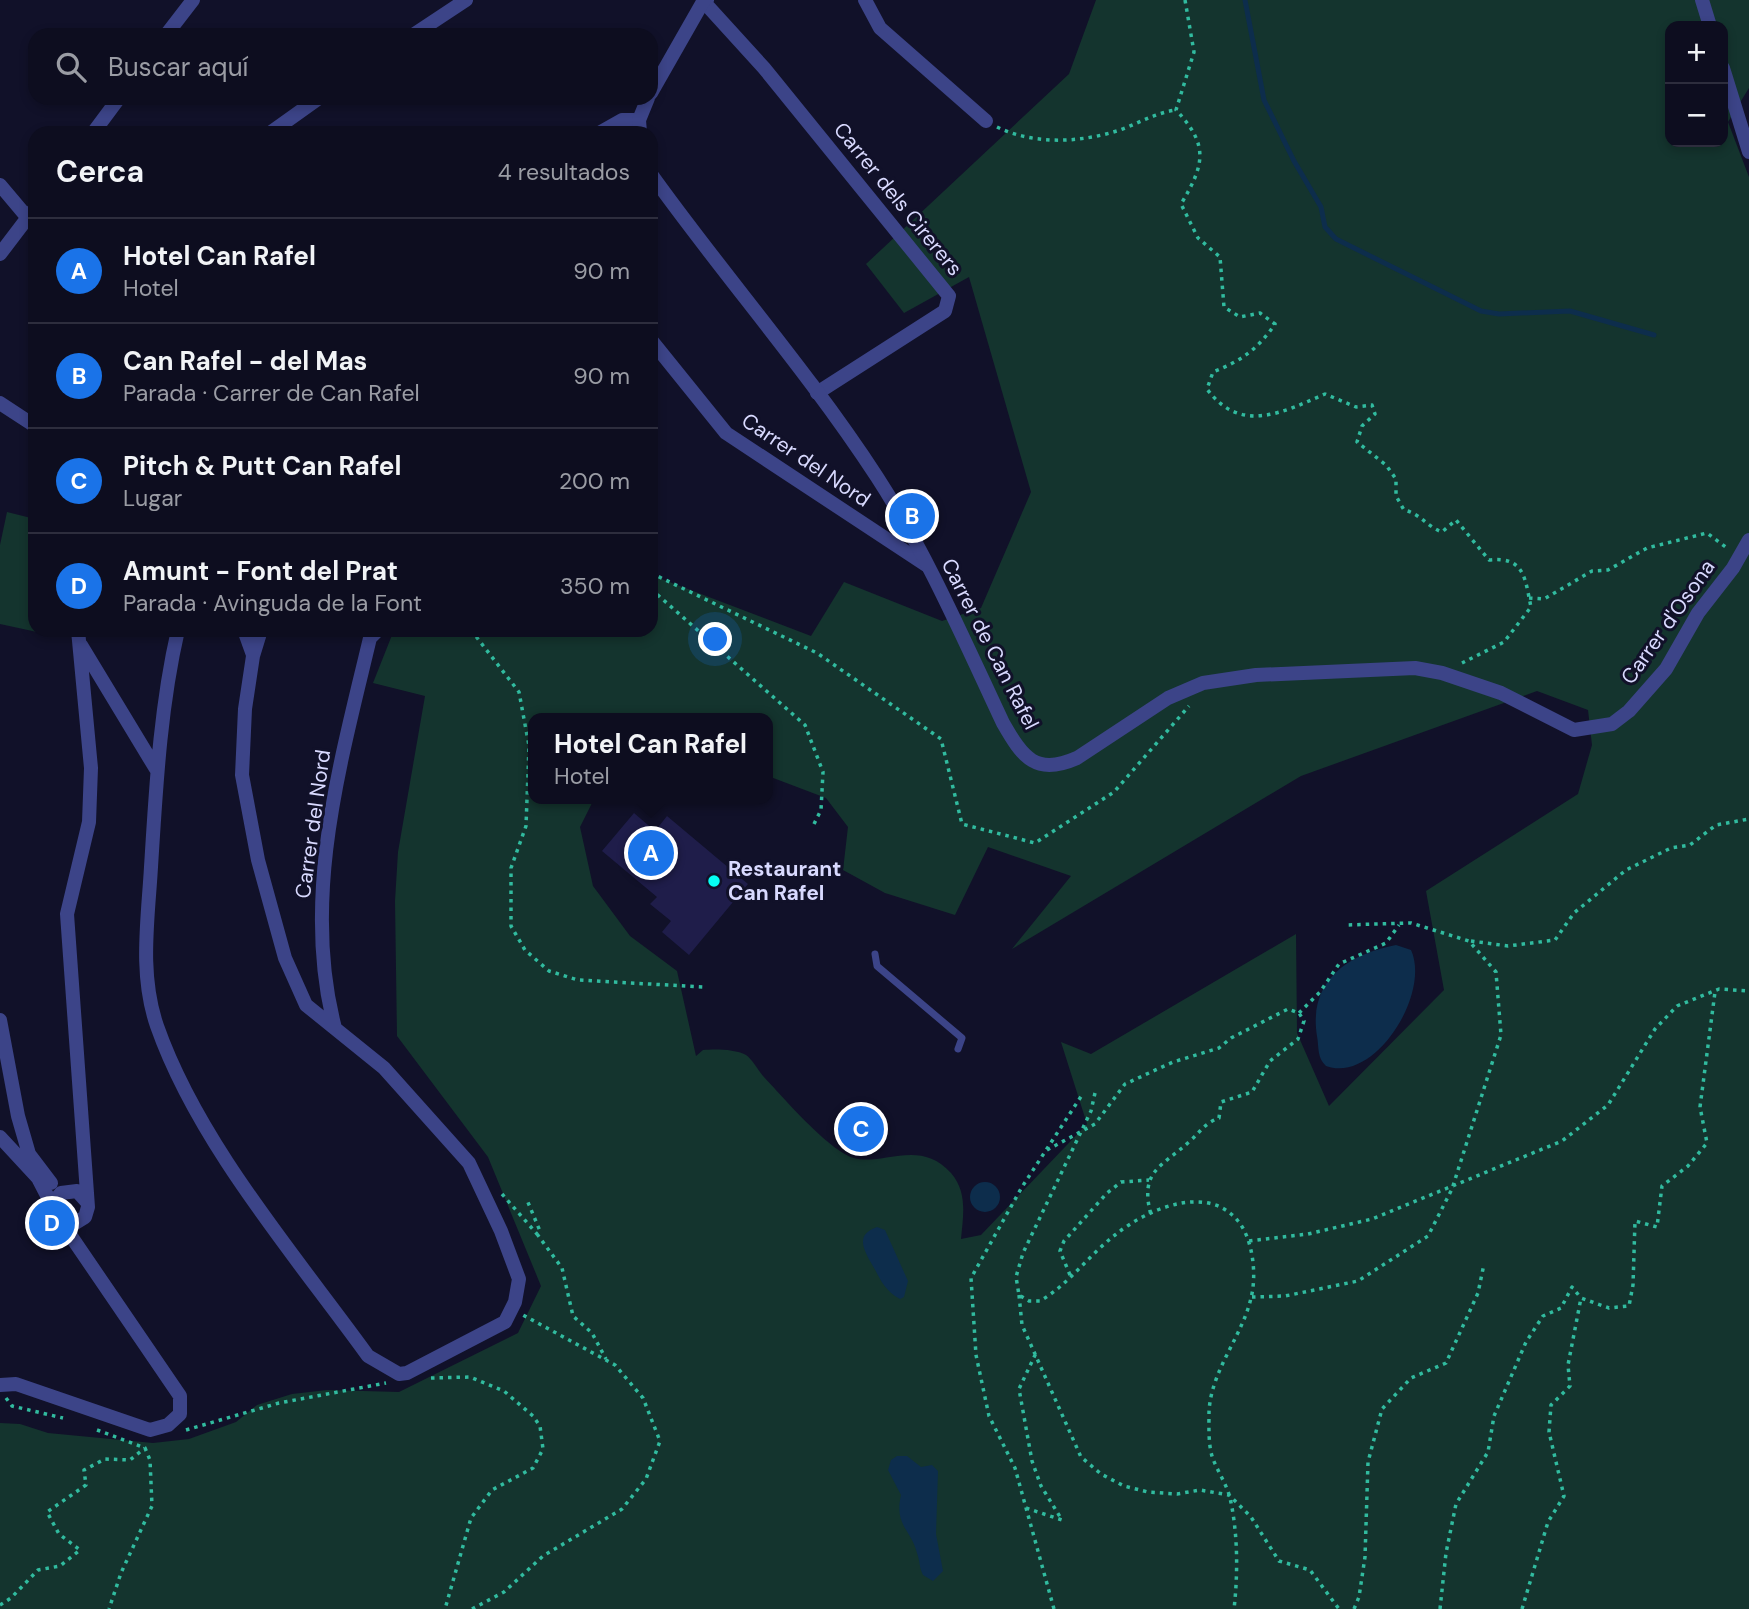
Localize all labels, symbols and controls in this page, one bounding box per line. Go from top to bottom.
map controls [1665,21,1728,147]
button: + [1665,21,1728,84]
search box [28,28,658,105]
icon: search [52,48,90,86]
text: Buscar aquí [108,50,248,84]
button: − [1665,84,1728,147]
street label: Carrer dels Cirerers [827,116,969,282]
text: Cerca [56,152,144,191]
text: 4 resultados [498,157,630,187]
text: Hotel Can Rafel [123,239,316,273]
text: A [71,256,87,286]
text: 90 m [573,256,630,286]
text: Hotel [123,273,179,303]
text: Can Rafel - del Mas [123,344,367,378]
text: B [72,361,86,391]
text: 90 m [573,361,630,391]
text: Parada · Carrer de Can Rafel [123,378,420,408]
street label: Carrer del Nord [736,407,876,513]
text: Pitch & Putt Can Rafel [123,449,401,483]
text: C [71,466,87,496]
text: 200 m [559,466,630,496]
text: Lugar [123,483,182,513]
pin: B [889,490,935,542]
text: Amunt - Font del Prat [123,554,398,588]
street label: Carrer de Can Rafel [935,554,1045,734]
street label: Carrer d'Osona [1615,554,1721,690]
text: D [71,571,87,601]
text: 350 m [560,571,630,601]
text: Parada · Avinguda de la Font [123,588,422,618]
your location [698,622,732,656]
popup [528,713,773,804]
text: Hotel Can Rafel [554,727,747,761]
street label: Carrer del Nord [289,748,337,900]
text: Hotel [554,761,610,791]
pin: A [628,827,674,879]
place label: Restaurant Can Rafel [728,855,841,907]
marker: Restaurant Can Rafel [706,873,722,889]
pin: C [838,1103,884,1155]
pin: D [29,1197,75,1249]

